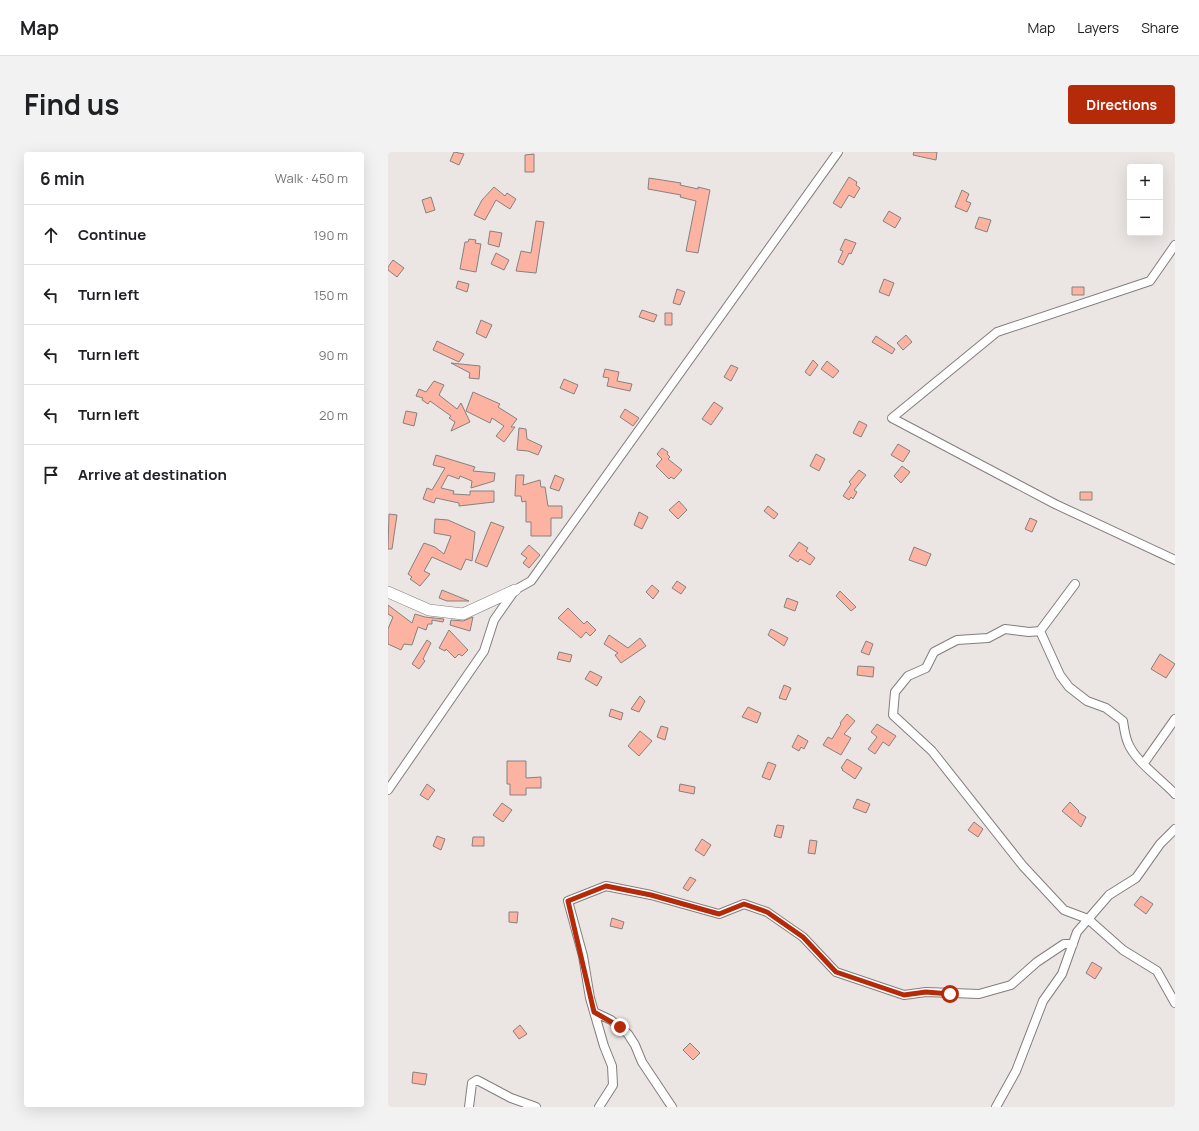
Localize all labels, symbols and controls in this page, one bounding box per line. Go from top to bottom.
text: Map [20,15,59,41]
text: Map [1027,18,1055,37]
text: Layers [1077,18,1119,37]
text: Share [1141,18,1179,37]
text: Find us [24,85,119,123]
button: Directions [1068,85,1175,124]
map controls [1127,164,1163,236]
button: + [1127,164,1163,200]
text: 6 min [40,167,85,190]
text: Walk · 450 m [275,169,348,187]
button: − [1127,200,1163,236]
icon: ahead [40,224,62,246]
text: Continue [78,224,146,245]
text: 190 m [313,226,348,244]
icon: left [40,284,62,306]
text: Turn left [78,284,140,305]
text: 150 m [314,286,348,304]
icon: left [40,344,62,366]
text: Turn left [78,344,140,365]
text: 90 m [318,346,348,364]
icon: left [40,404,62,426]
text: Turn left [78,404,140,425]
text: 20 m [319,406,348,424]
icon: arrive [40,464,62,486]
text: Arrive at destination [78,464,227,485]
route start [941,985,959,1003]
route end [611,1018,629,1036]

